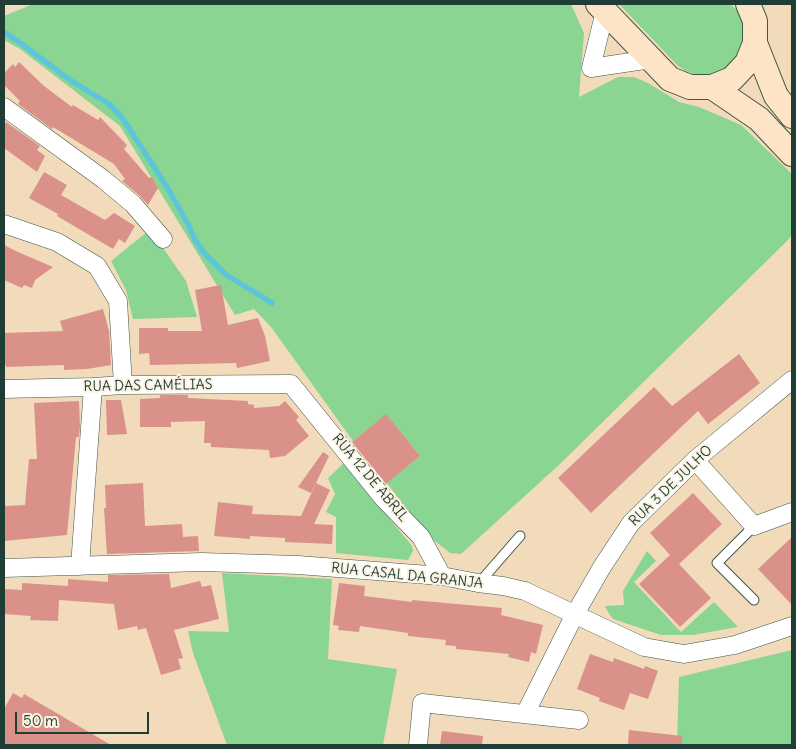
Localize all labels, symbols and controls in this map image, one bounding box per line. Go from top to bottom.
street label: RUA DAS CAMÉLIAS [83,376,213,396]
street label: RUA 12 DE ABRIL [328,431,412,525]
street label: RUA 3 DE JULHO [626,442,716,530]
street label: RUA CASAL DA GRANJA [330,560,484,592]
scale bar [18,702,151,734]
text: 50 m [23,711,58,730]

